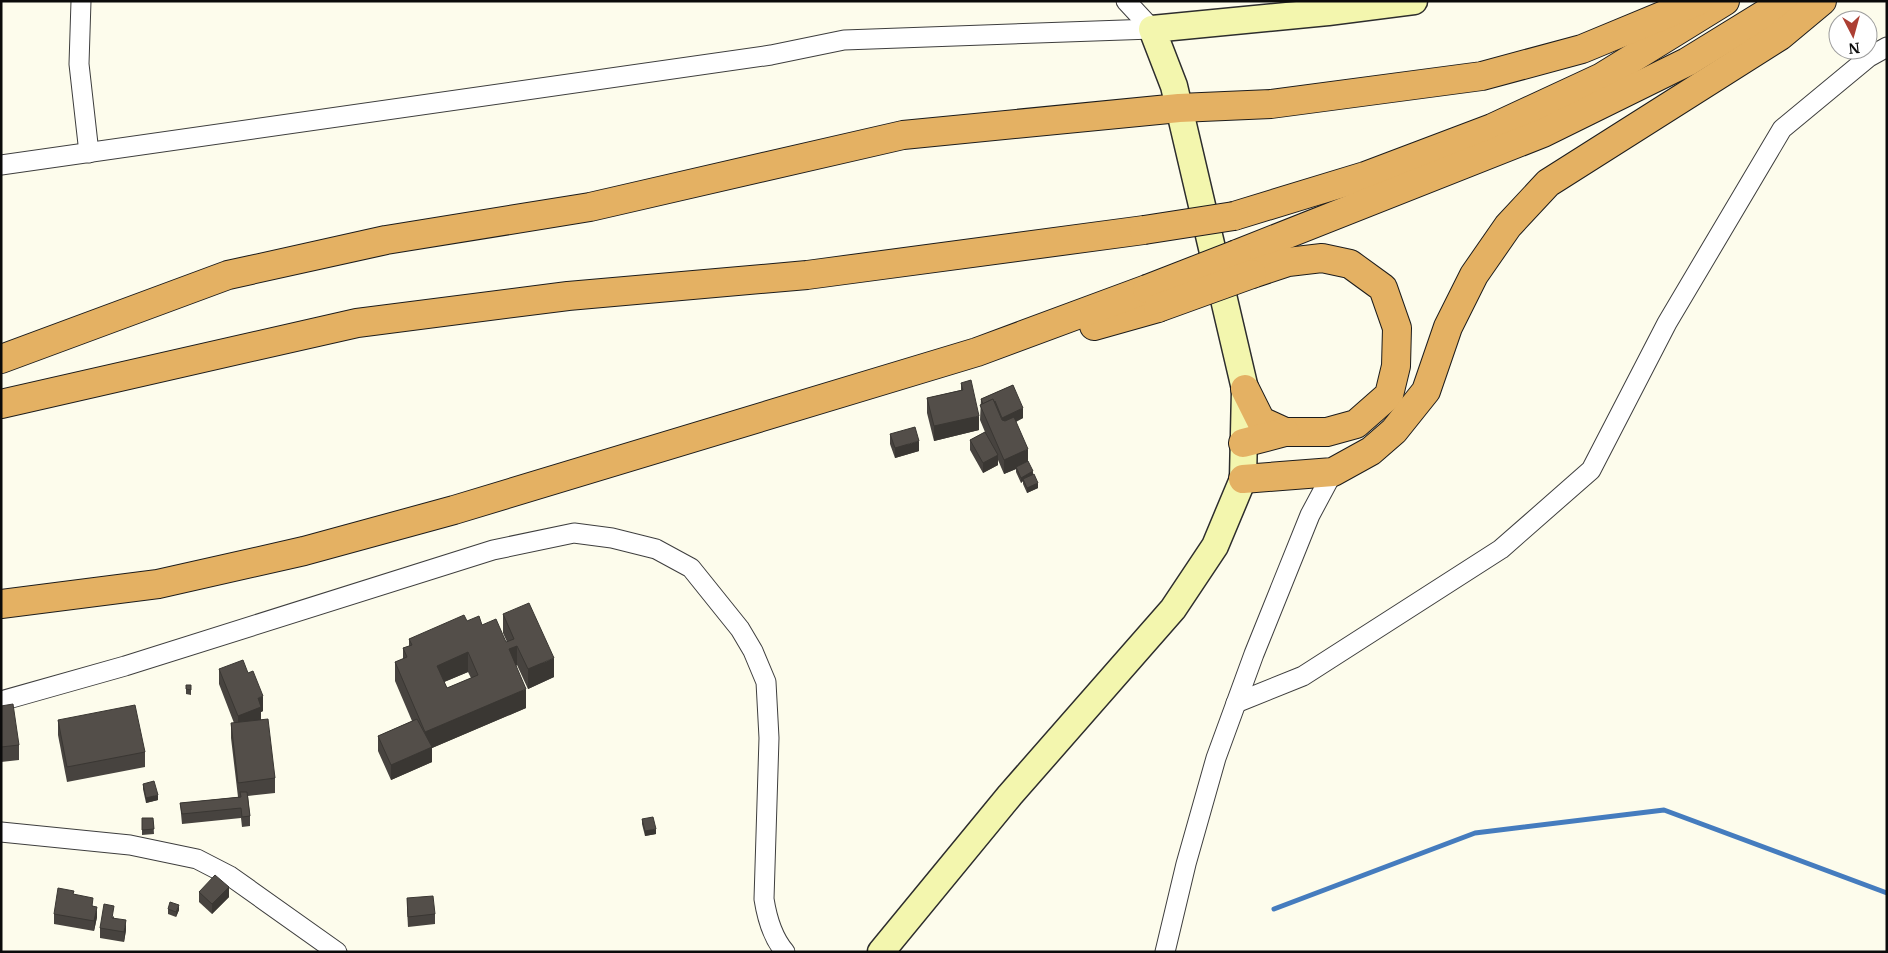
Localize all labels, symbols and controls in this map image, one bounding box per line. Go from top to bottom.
north arrow [1828,10,1878,60]
text: N [1848,38,1861,57]

